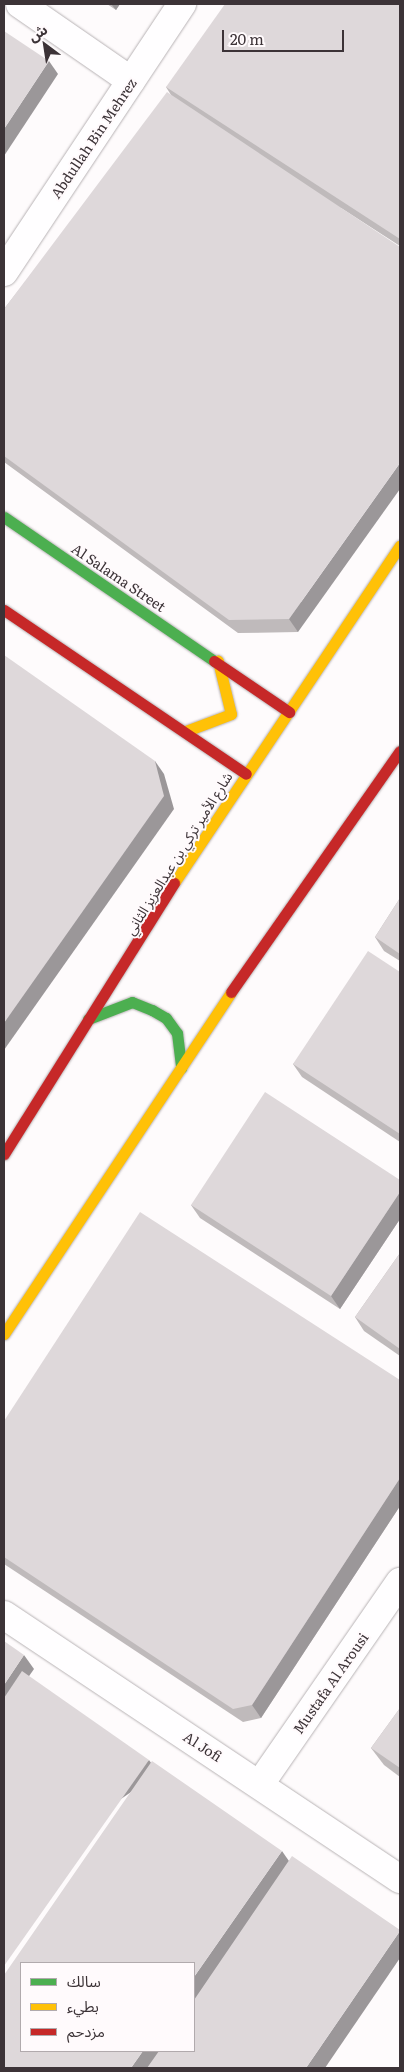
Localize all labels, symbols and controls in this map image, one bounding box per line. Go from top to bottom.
text: ش [24,19,51,46]
north arrow [20,20,70,70]
scale bar [224,20,346,52]
text: 20 m [230,27,264,50]
street label: Abdullah Bin Mehrez [47,75,139,201]
street label: Al Salama Street [69,539,169,615]
street label: شارع الأمير تركي بن عبدالعزيز الثاني [121,768,235,938]
street label: Mustafa Al Arousi [289,1629,371,1737]
street label: Al Jofi [181,1727,225,1765]
legend [20,1962,195,2052]
text: سالك [67,1969,101,1992]
text: بطيء [67,1994,99,2017]
text: مزدحم [67,2019,105,2042]

